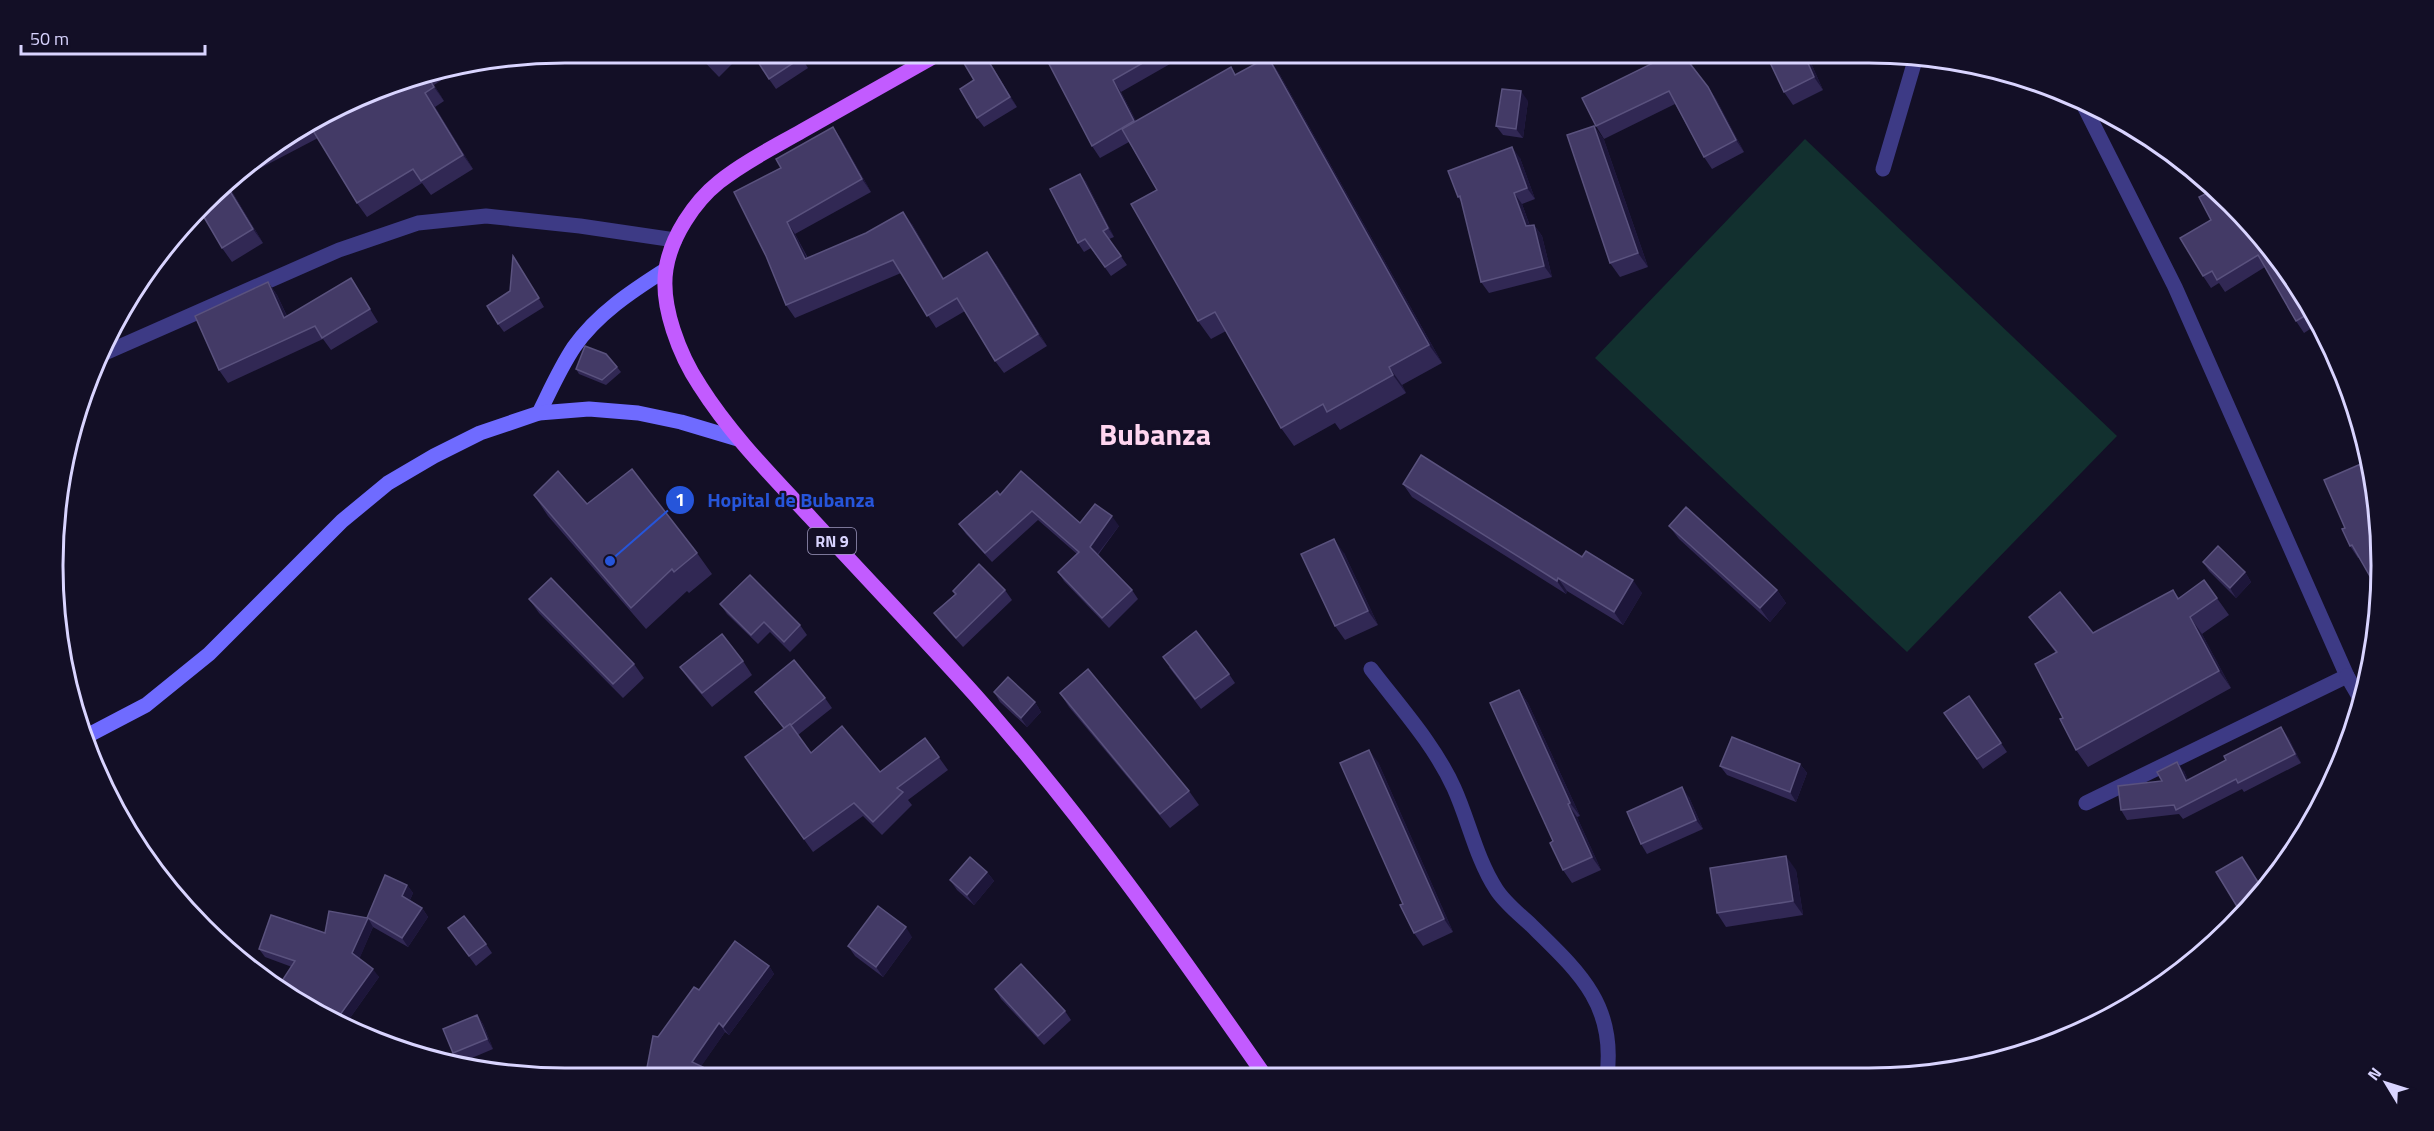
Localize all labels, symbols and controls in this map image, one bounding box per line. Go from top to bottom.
scale bar [21,18,206,56]
text: 50 m [30,25,69,52]
district label: Bubanza [1099,411,1211,457]
callout: Hopital de Bubanza [665,481,887,519]
text: Hopital de Bubanza [707,484,875,515]
text: 1 [675,486,685,513]
road number: RN 9 [808,528,856,554]
north arrow [2356,1053,2416,1113]
text: N [2361,1062,2387,1086]

